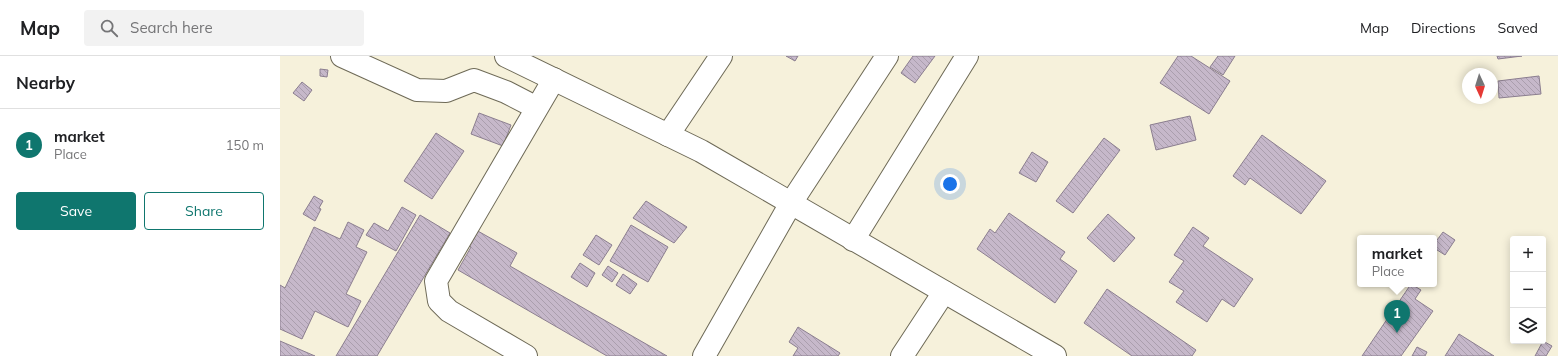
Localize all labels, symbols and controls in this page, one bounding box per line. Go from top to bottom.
search box [84,10,364,46]
text: Map [20,16,60,40]
icon: search [98,17,120,39]
text: Search here [130,18,213,37]
text: Map [1360,19,1389,37]
text: Directions [1411,19,1476,37]
text: Saved [1498,19,1538,37]
north arrow [1462,68,1498,104]
text: Nearby [16,72,75,93]
text: market [54,127,105,146]
text: 1 [25,137,33,153]
text: 150 m [226,137,264,153]
text: Place [54,146,87,162]
your location [940,174,960,194]
button: Save [16,192,136,230]
button: Share [144,192,264,230]
popup [1357,235,1437,287]
map controls [1510,236,1546,344]
button: + [1510,236,1546,272]
text: market [1372,244,1422,263]
text: Place [1372,263,1404,279]
button: − [1510,272,1546,308]
pin: 1 [1384,300,1410,333]
button: layers [1510,308,1546,344]

